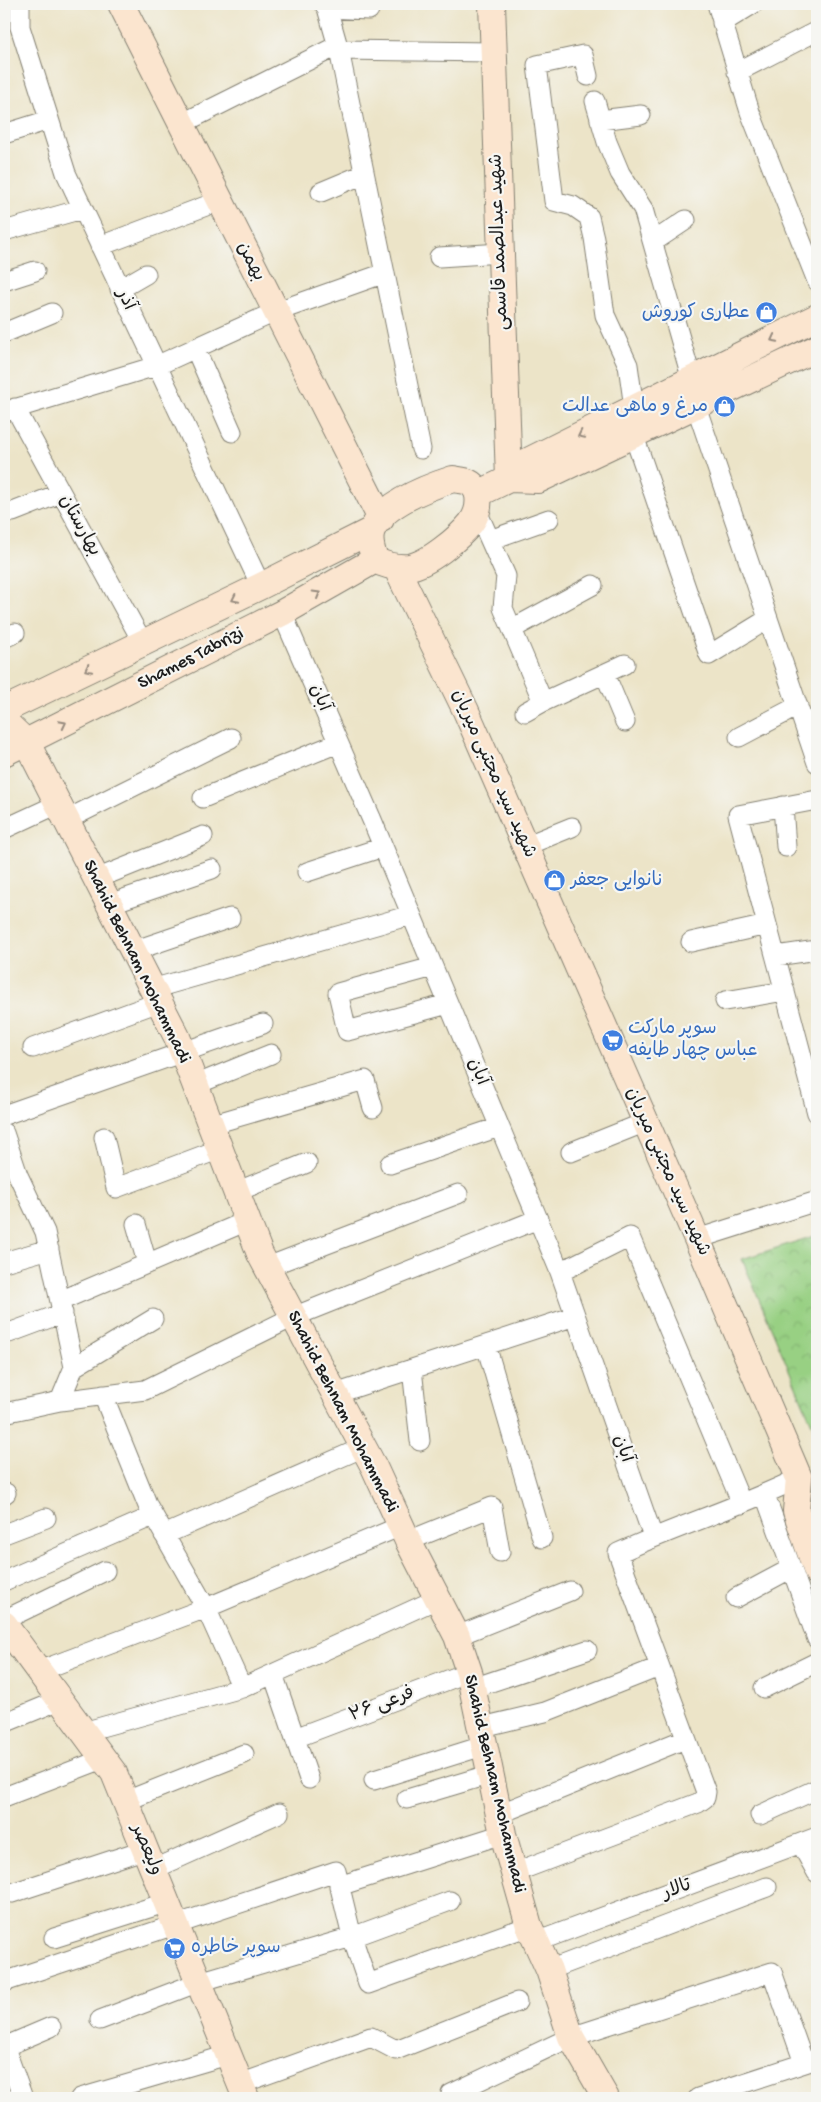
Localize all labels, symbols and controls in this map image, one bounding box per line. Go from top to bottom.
street label: شهید عبدالصمد قاسمی [485,153,515,331]
street label: بهمن [230,239,270,285]
street label: آذر [109,283,142,316]
shop icon: عطاری کوروش [754,301,778,325]
place label: عطاری کوروش [642,302,750,325]
one-way arrow [770,332,779,342]
place label: مرغ و ماهی عدالت [562,395,708,419]
shop icon: مرغ و ماهی عدالت [712,395,736,419]
one-way arrow [577,428,586,439]
street label: بهارستان [53,491,105,561]
one-way arrow [311,590,320,600]
one-way arrow [231,593,240,603]
street label: Shames Tabrizi [134,623,248,695]
one-way arrow [84,663,93,673]
street label: آبان [303,680,337,716]
street label: شهید سید مجتبی میریان [445,686,541,862]
one-way arrow [58,720,67,730]
street label: Shahid Behnam Mohammadi [77,857,195,1067]
shop icon: نانوایی جعفر [543,869,567,893]
place label: نانوایی جعفر [569,870,663,893]
place label: سوپر مارکت عباس چهار طایفه [628,1018,758,1063]
supermarket icon: سوپر مارکت عباس چهار طایفه [600,1028,624,1052]
street label: آبان [461,1054,495,1090]
street label: شهید سید مجتبی میریان [619,1084,715,1260]
street label: Shahid Behnam Mohammadi [281,1307,403,1517]
street label: آبان [607,1432,640,1467]
street label: Shahid Behnam Mohammadi [458,1673,530,1895]
street label: فرعی ۲۶ [346,1682,418,1728]
street label: ولیعصر [124,1819,167,1879]
street label: تالار [657,1874,695,1907]
supermarket icon: سوپر خاطره [163,1936,187,1960]
place label: سوپر خاطره [191,1937,281,1960]

